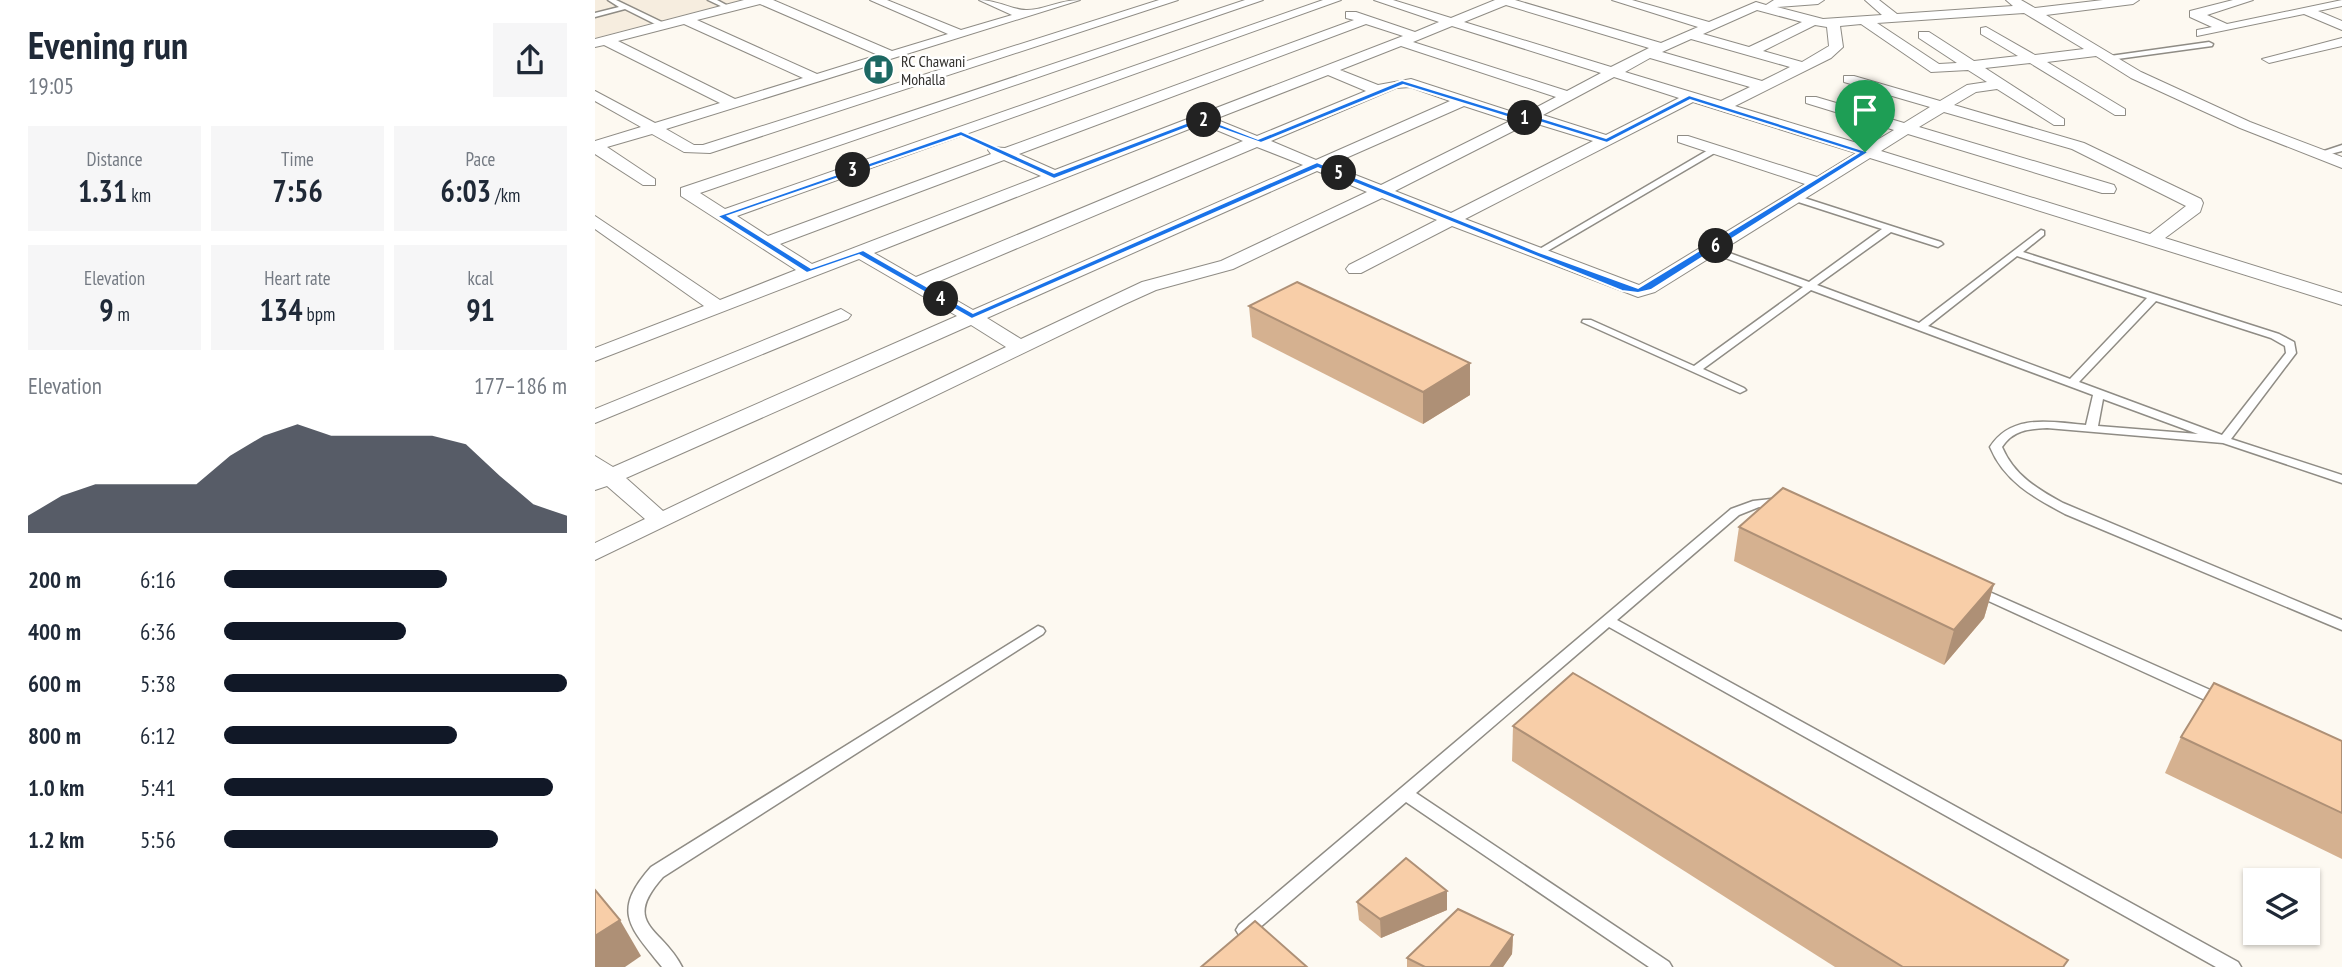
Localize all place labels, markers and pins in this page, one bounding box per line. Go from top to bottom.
place label: RC Chawani Mohalla [901,51,966,89]
hospital icon: RC Chawani Mohalla [861,53,895,87]
pin [1835,80,1895,152]
pin: 1 [1507,100,1543,136]
pin: 2 [1187,102,1221,138]
pin: 3 [835,152,871,188]
pin: 5 [1321,156,1357,190]
pin: 6 [1699,229,1733,264]
pin: 4 [923,282,959,316]

